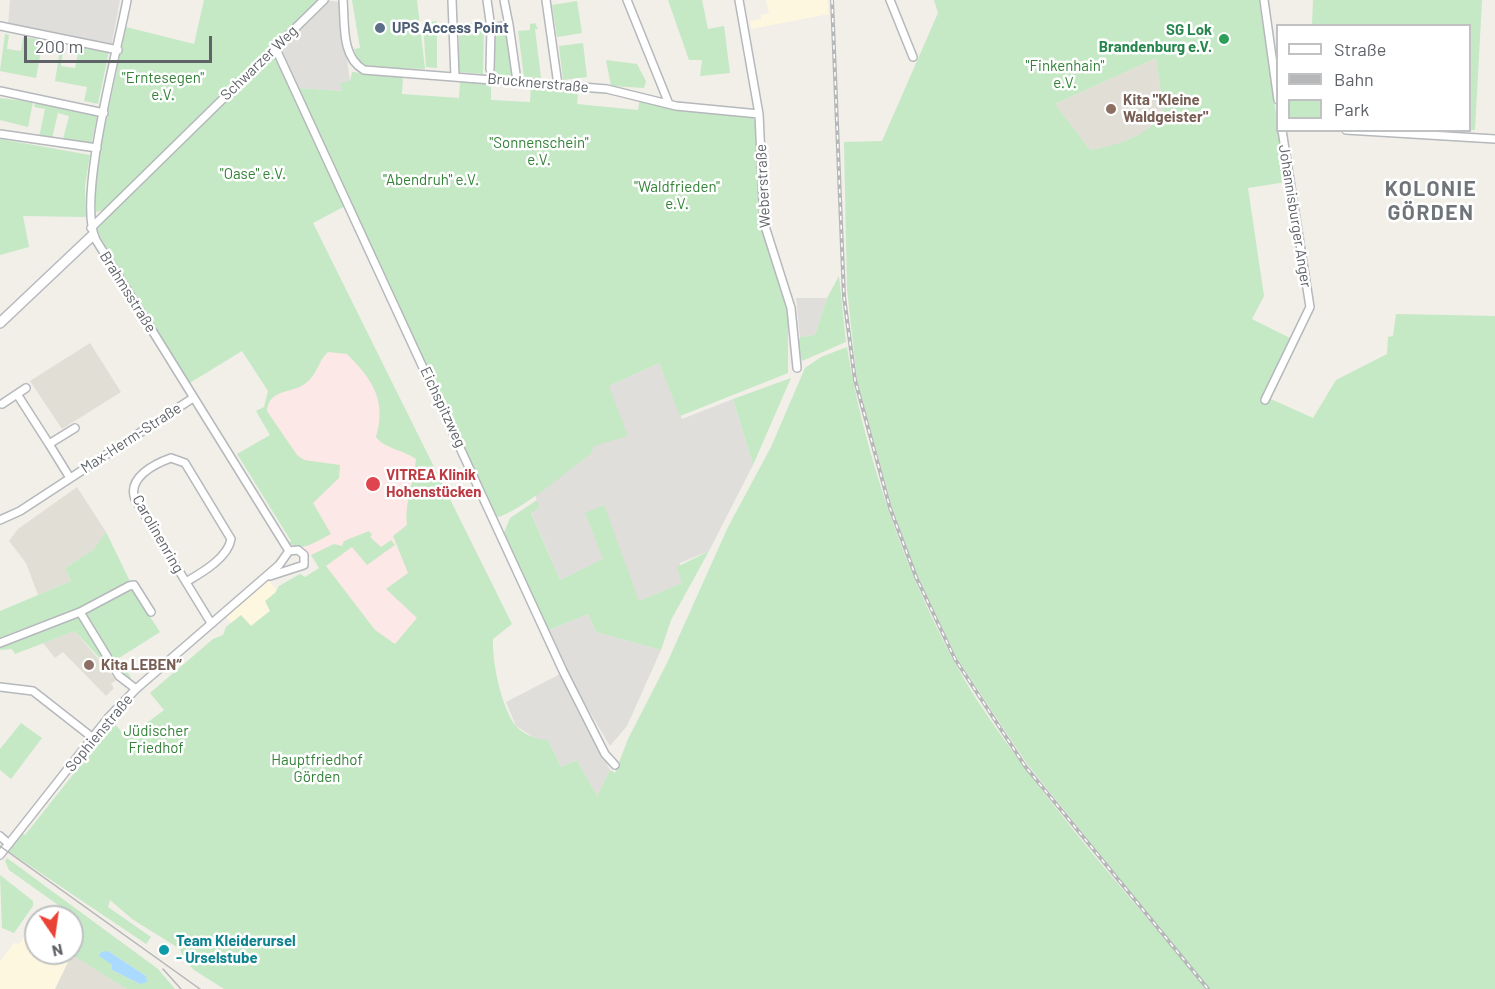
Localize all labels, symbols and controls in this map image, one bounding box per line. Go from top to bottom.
place label: UPS Access Point [392,19,509,37]
marker: UPS Access Point [373,21,387,35]
place label: SG Lok Brandenburg e.V. [1099,21,1212,56]
street label: Schwarzer Weg [217,22,301,104]
scale bar [27,24,214,62]
legend [1276,24,1471,132]
marker: SG Lok Brandenburg e.V. [1217,32,1231,46]
text: 200 m [35,35,83,57]
text: Straße [1334,38,1386,60]
park label: "Finkenhain" e.V. [1026,57,1104,92]
text: Bahn [1334,68,1374,90]
park label: "Erntesegen" e.V. [122,69,204,104]
street label: Brucknerstraße [487,70,589,96]
place label: Kita "Kleine Waldgeister" [1123,91,1208,126]
text: Park [1334,98,1369,120]
marker: Kita "Kleine Waldgeister" [1104,102,1118,116]
park label: "Sonnenschein" e.V. [489,134,589,169]
street label: Johannisburger Anger [1275,143,1315,289]
street label: Weberstraße [752,144,774,228]
park label: "Oase" e.V. [220,165,286,183]
park label: "Abendruh" e.V. [383,171,479,189]
district label: KOLONIE GÖRDEN [1385,176,1477,226]
park label: "Waldfrieden" e.V. [634,178,720,213]
street label: Brahmsstraße [96,248,160,336]
street label: Eichspitzweg [416,364,470,450]
street label: Max-Herm-Straße [77,399,185,477]
place label: VITREA Klinik Hohenstücken [386,466,482,501]
marker: VITREA Klinik Hohenstücken [364,475,382,493]
street label: Carolinenring [128,492,188,576]
place label: Kita LEBEN“ [101,656,182,674]
marker: Kita LEBEN“ [82,658,96,672]
street label: Sophienstraße [61,691,137,775]
park label: Jüdischer Friedhof [123,722,189,757]
park label: Hauptfriedhof Görden [271,751,363,786]
north arrow [24,905,84,965]
place label: Team Kleiderursel - Urselstube [176,932,296,967]
text: N [50,941,65,962]
marker: Team Kleiderursel - Urselstube [157,943,171,957]

